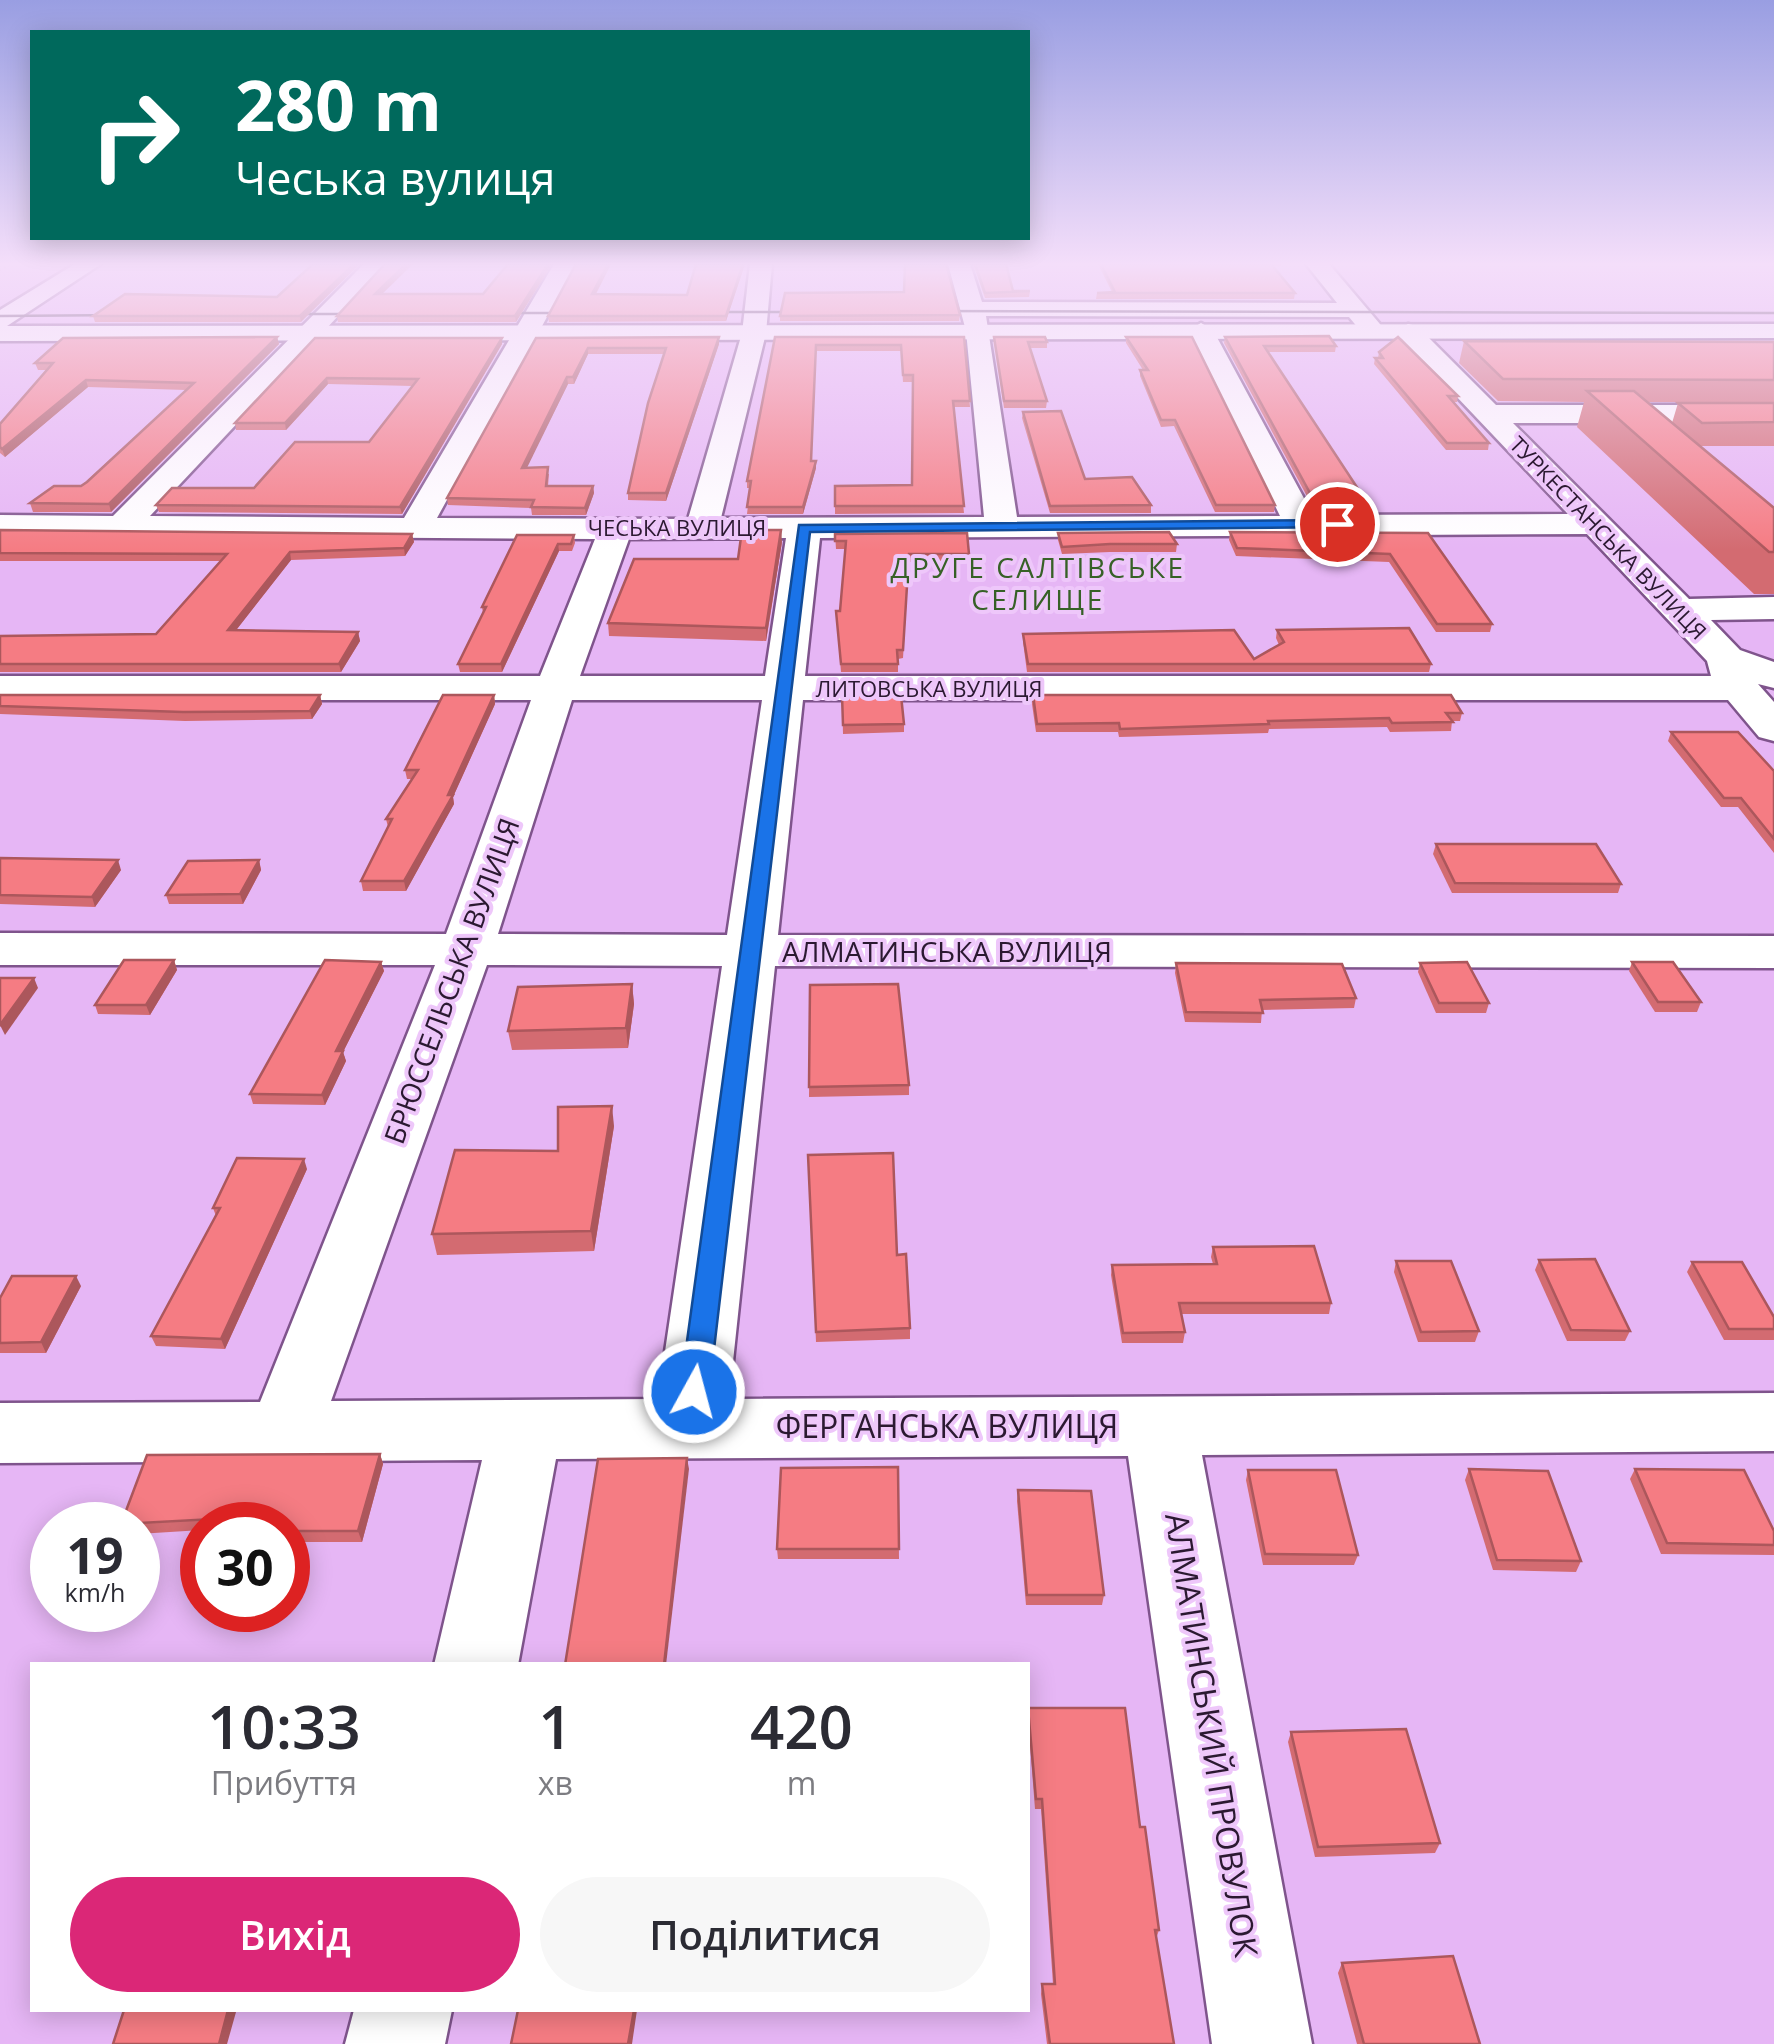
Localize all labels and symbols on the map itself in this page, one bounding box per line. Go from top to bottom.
street label: ТУРКЕСТАНСЬКА ВУЛИЦЯ [1504,429,1714,645]
pin [1295,482,1380,567]
street label: ЧЕСЬКА ВУЛИЦЯ [588,512,766,542]
district label: ДРУГЕ САЛТІВСЬКЕ СЕЛИЩЕ [890,548,1186,618]
street label: ЛИТОВСЬКА ВУЛИЦЯ [816,673,1042,703]
street label: БРЮССЕЛЬСЬКА ВУЛИЦЯ [374,813,528,1149]
street label: АЛМАТИНСЬКА ВУЛИЦЯ [782,932,1112,970]
position arrow [642,1340,746,1444]
street label: ФЕРГАНСЬКА ВУЛИЦЯ [776,1404,1118,1447]
speed limit sign: 30 [180,1502,310,1632]
street label: АЛМАТИНСЬКИЙ ПРОВУЛОК [1156,1510,1269,1960]

